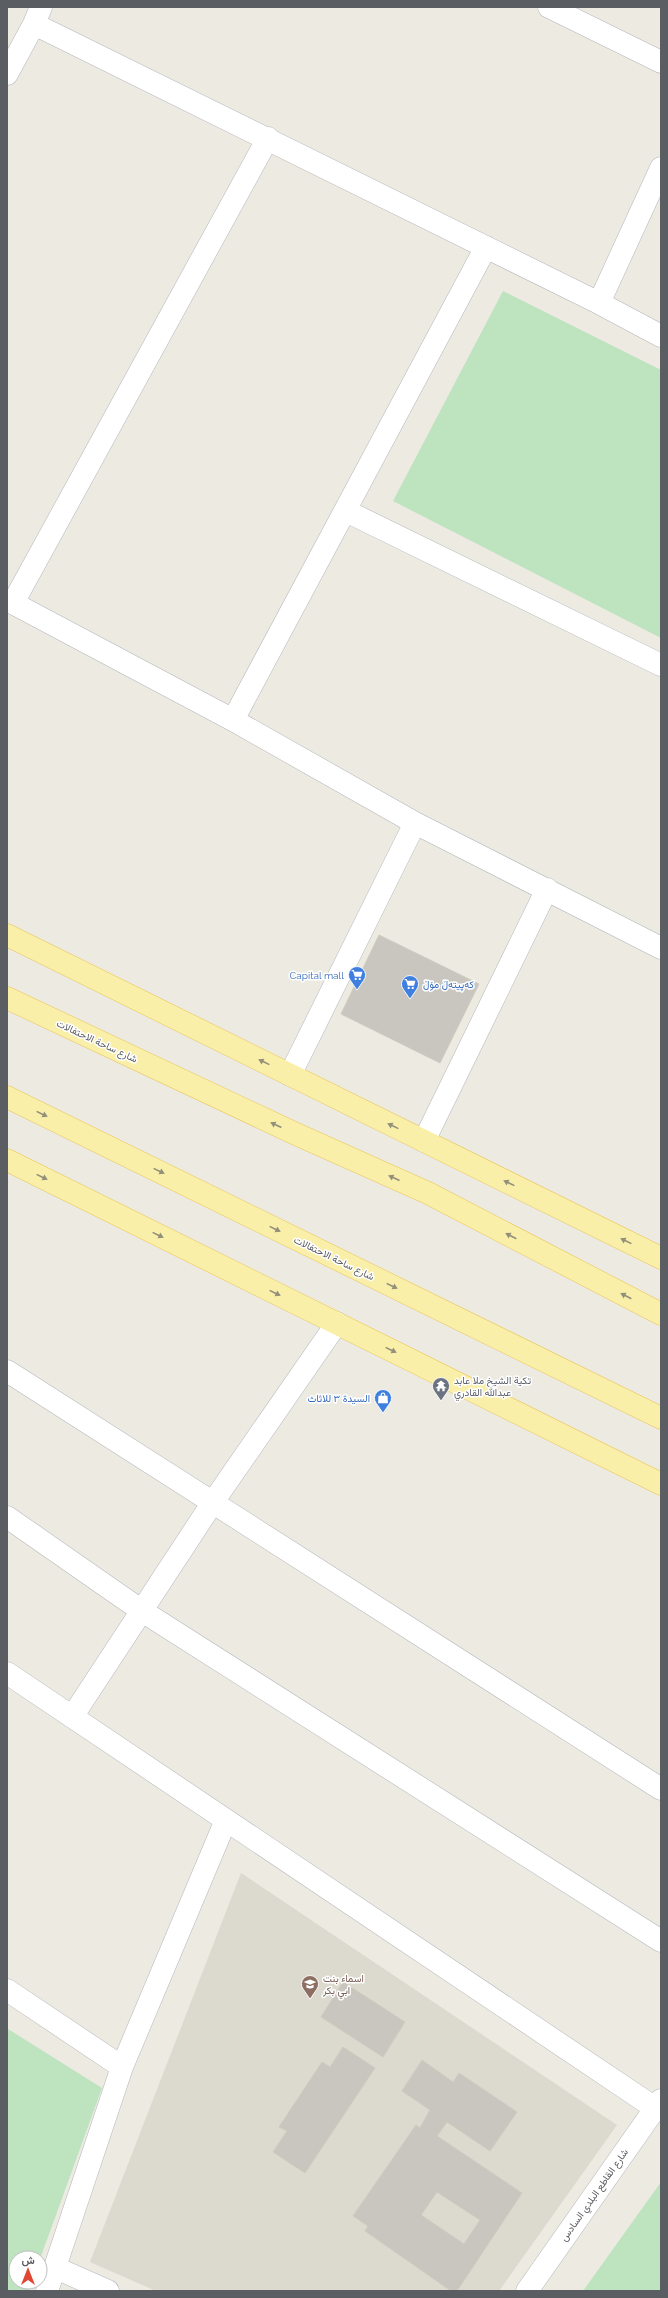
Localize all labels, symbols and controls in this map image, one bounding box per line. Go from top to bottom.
supermarket icon: Capital mall [347,965,367,990]
place label: Capital mall [289,970,344,981]
supermarket icon: کەپیتەڵ مۆڵ [400,974,420,999]
place label: کەپیتەڵ مۆڵ [423,979,474,992]
street label: شارع ساحة الاحتفالات [54,1017,139,1066]
one-way arrow [258,1059,270,1065]
one-way arrow [36,1111,48,1117]
one-way arrow [270,1122,282,1128]
one-way arrow [387,1123,399,1129]
one-way arrow [153,1168,164,1174]
one-way arrow [36,1174,48,1180]
one-way arrow [388,1175,400,1181]
one-way arrow [504,1180,515,1186]
one-way arrow [269,1226,281,1232]
one-way arrow [153,1232,164,1238]
one-way arrow [505,1233,517,1239]
street label: شارع ساحة الاحتفالات [292,1234,376,1283]
one-way arrow [620,1238,632,1244]
one-way arrow [386,1283,397,1289]
one-way arrow [269,1289,281,1296]
one-way arrow [621,1293,632,1299]
one-way arrow [386,1347,397,1353]
place label: تكية الشيخ ملا عابد عبدالله القادري [454,1375,531,1401]
temple icon: تكية الشيخ ملا عابد عبدالله القادري [431,1376,451,1401]
shop icon: السيدة ٣ للاثاث [373,1388,393,1413]
place label: السيدة ٣ للاثاث [307,1393,370,1405]
place label: اسماء بنت ابي بكر [322,1973,364,1999]
school or university icon: اسماء بنت ابي بكر [300,1974,320,1999]
street label: شارع القاطع البلدي السادس [558,2147,633,2245]
north arrow [8,2250,48,2290]
text: ش [21,2254,35,2267]

